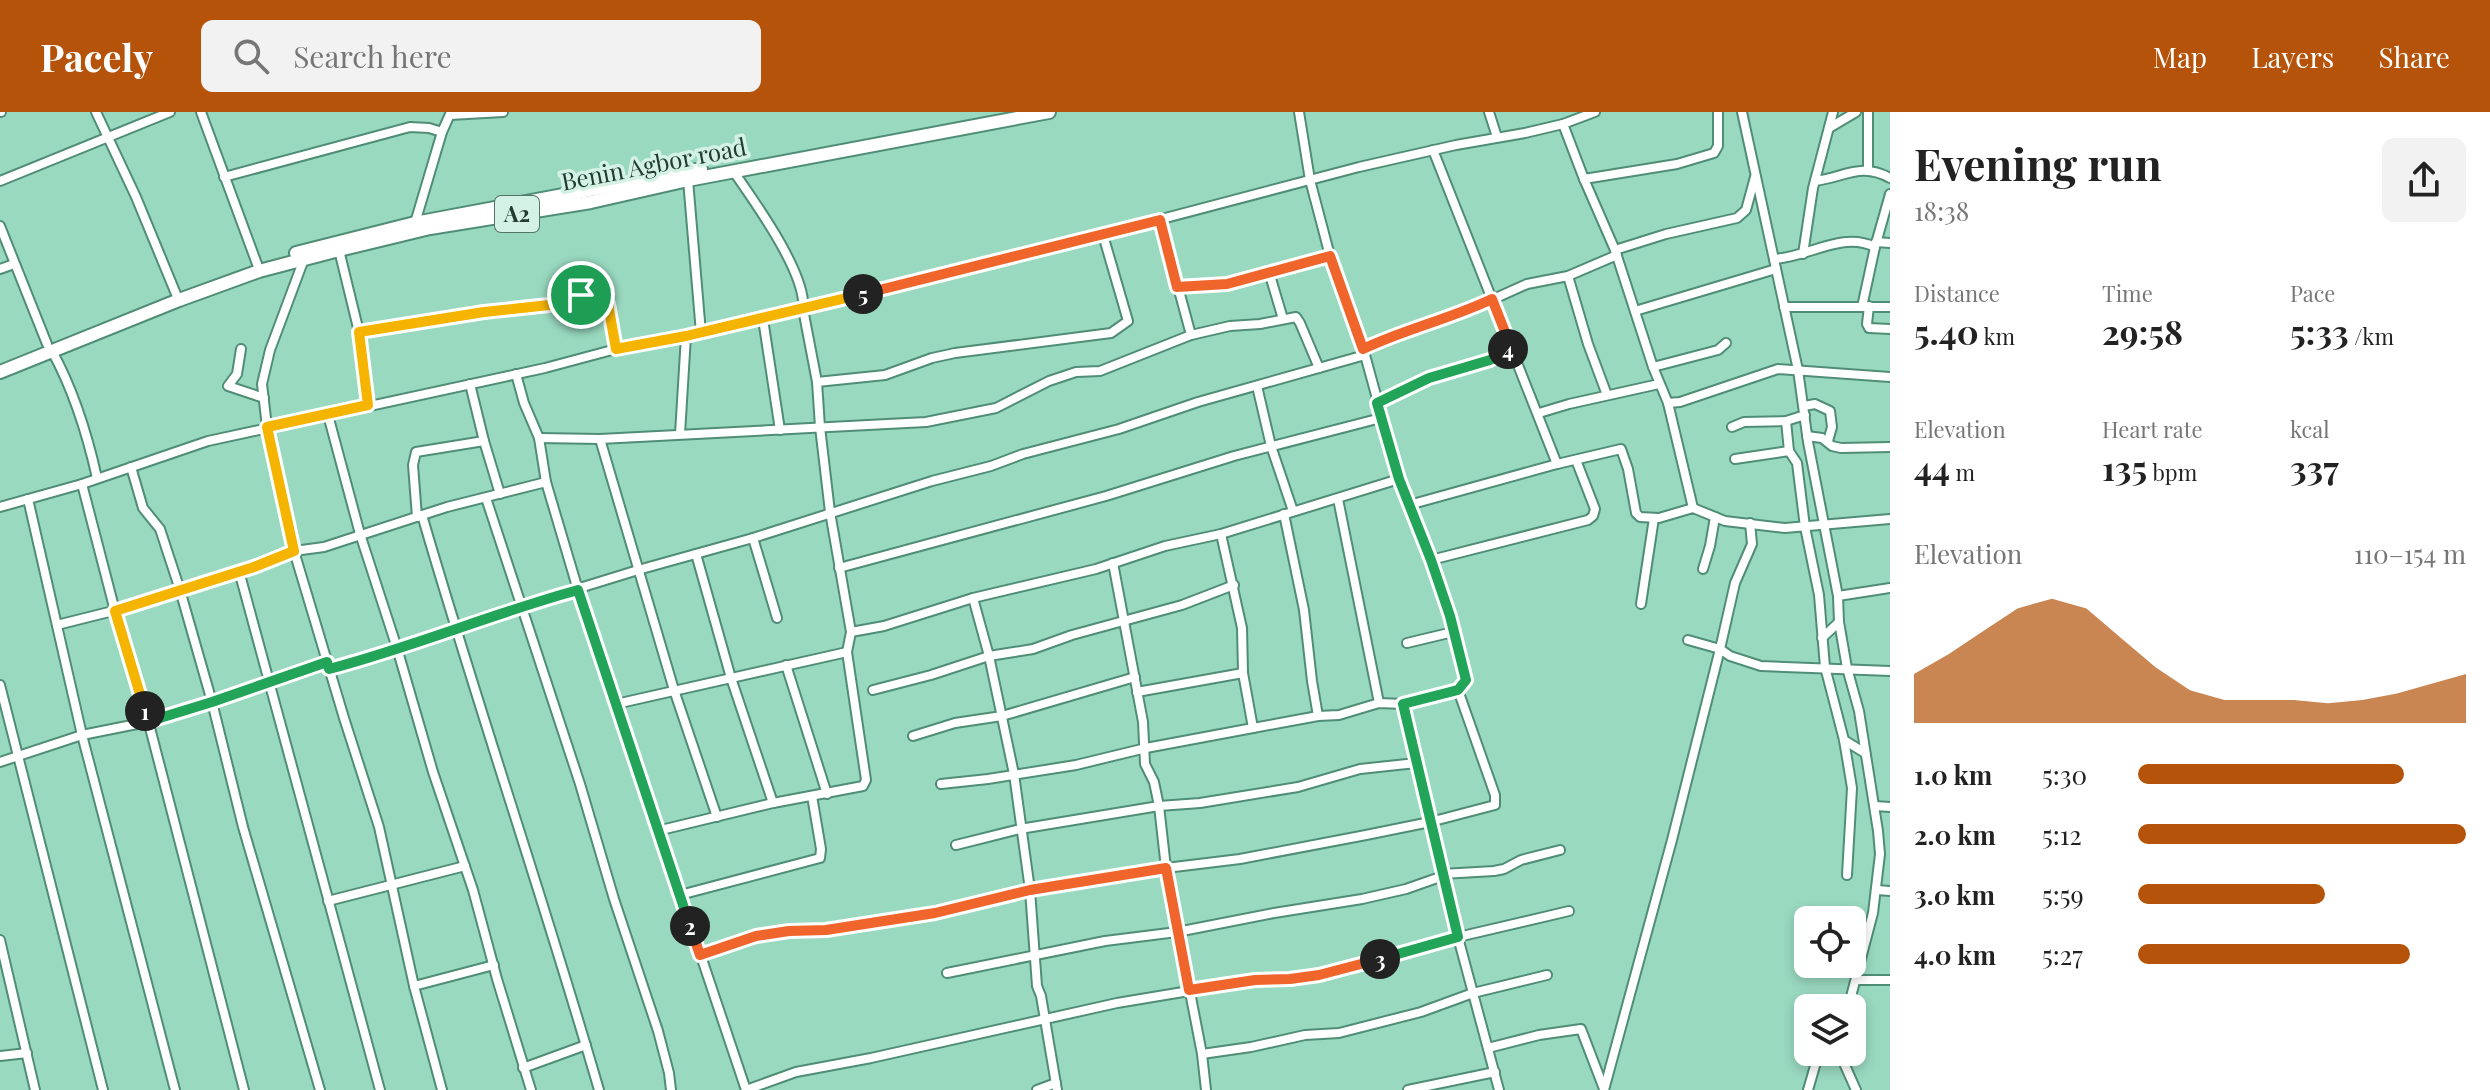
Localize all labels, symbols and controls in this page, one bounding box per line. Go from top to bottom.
search box [201,20,761,92]
text: Pacely [40,31,153,82]
icon: search [229,34,273,78]
text: Search here [293,36,452,76]
text: Map [2153,38,2207,75]
text: Layers [2251,38,2334,75]
text: Share [2378,38,2450,75]
street label: Benin Agbor road [558,129,749,197]
text: Evening run [1914,133,2162,192]
button: share [2382,138,2466,222]
text: 18:38 [1914,193,1969,228]
road number: A2 [495,196,539,232]
pin [547,261,615,329]
icon: arrive [559,273,603,317]
pin: 5 [843,274,883,314]
text: Distance [1914,278,2000,308]
text: Time [2102,278,2153,308]
text: Pace [2290,278,2336,308]
text: 5 [858,279,868,309]
text: 5.40 [1914,308,1979,354]
text: 29:58 [2102,308,2183,354]
text: 5:33 [2290,308,2349,354]
text: km [1979,321,2015,351]
text: /km [2349,321,2394,351]
pin: 4 [1488,329,1528,369]
text: 4 [1502,334,1514,364]
text: Elevation [1914,414,2006,444]
text: Heart rate [2102,414,2203,444]
text: kcal [2290,414,2329,444]
text: 44 [1914,444,1950,490]
text: 135 [2102,444,2147,490]
text: 337 [2290,444,2339,490]
text: m [1950,457,1975,487]
text: bpm [2147,457,2197,487]
text: Elevation [1914,536,2022,571]
text: 110–154 m [2354,536,2466,571]
pin: 1 [125,691,165,731]
text: 1 [141,696,149,726]
text: 1.0 km [1914,757,1992,792]
text: 5:30 [2042,757,2087,792]
text: 2.0 km [1914,817,1996,852]
text: 5:12 [2042,817,2082,852]
text: 3.0 km [1914,877,1995,912]
text: 5:59 [2042,877,2084,912]
pin: 2 [670,906,710,946]
map controls [1794,906,1866,1066]
button: locate [1794,906,1866,978]
text: 2 [684,911,696,941]
text: 4.0 km [1914,937,1996,972]
text: 5:27 [2042,937,2083,972]
pin: 3 [1360,939,1400,979]
text: 3 [1375,944,1385,974]
button: layers [1794,994,1866,1066]

